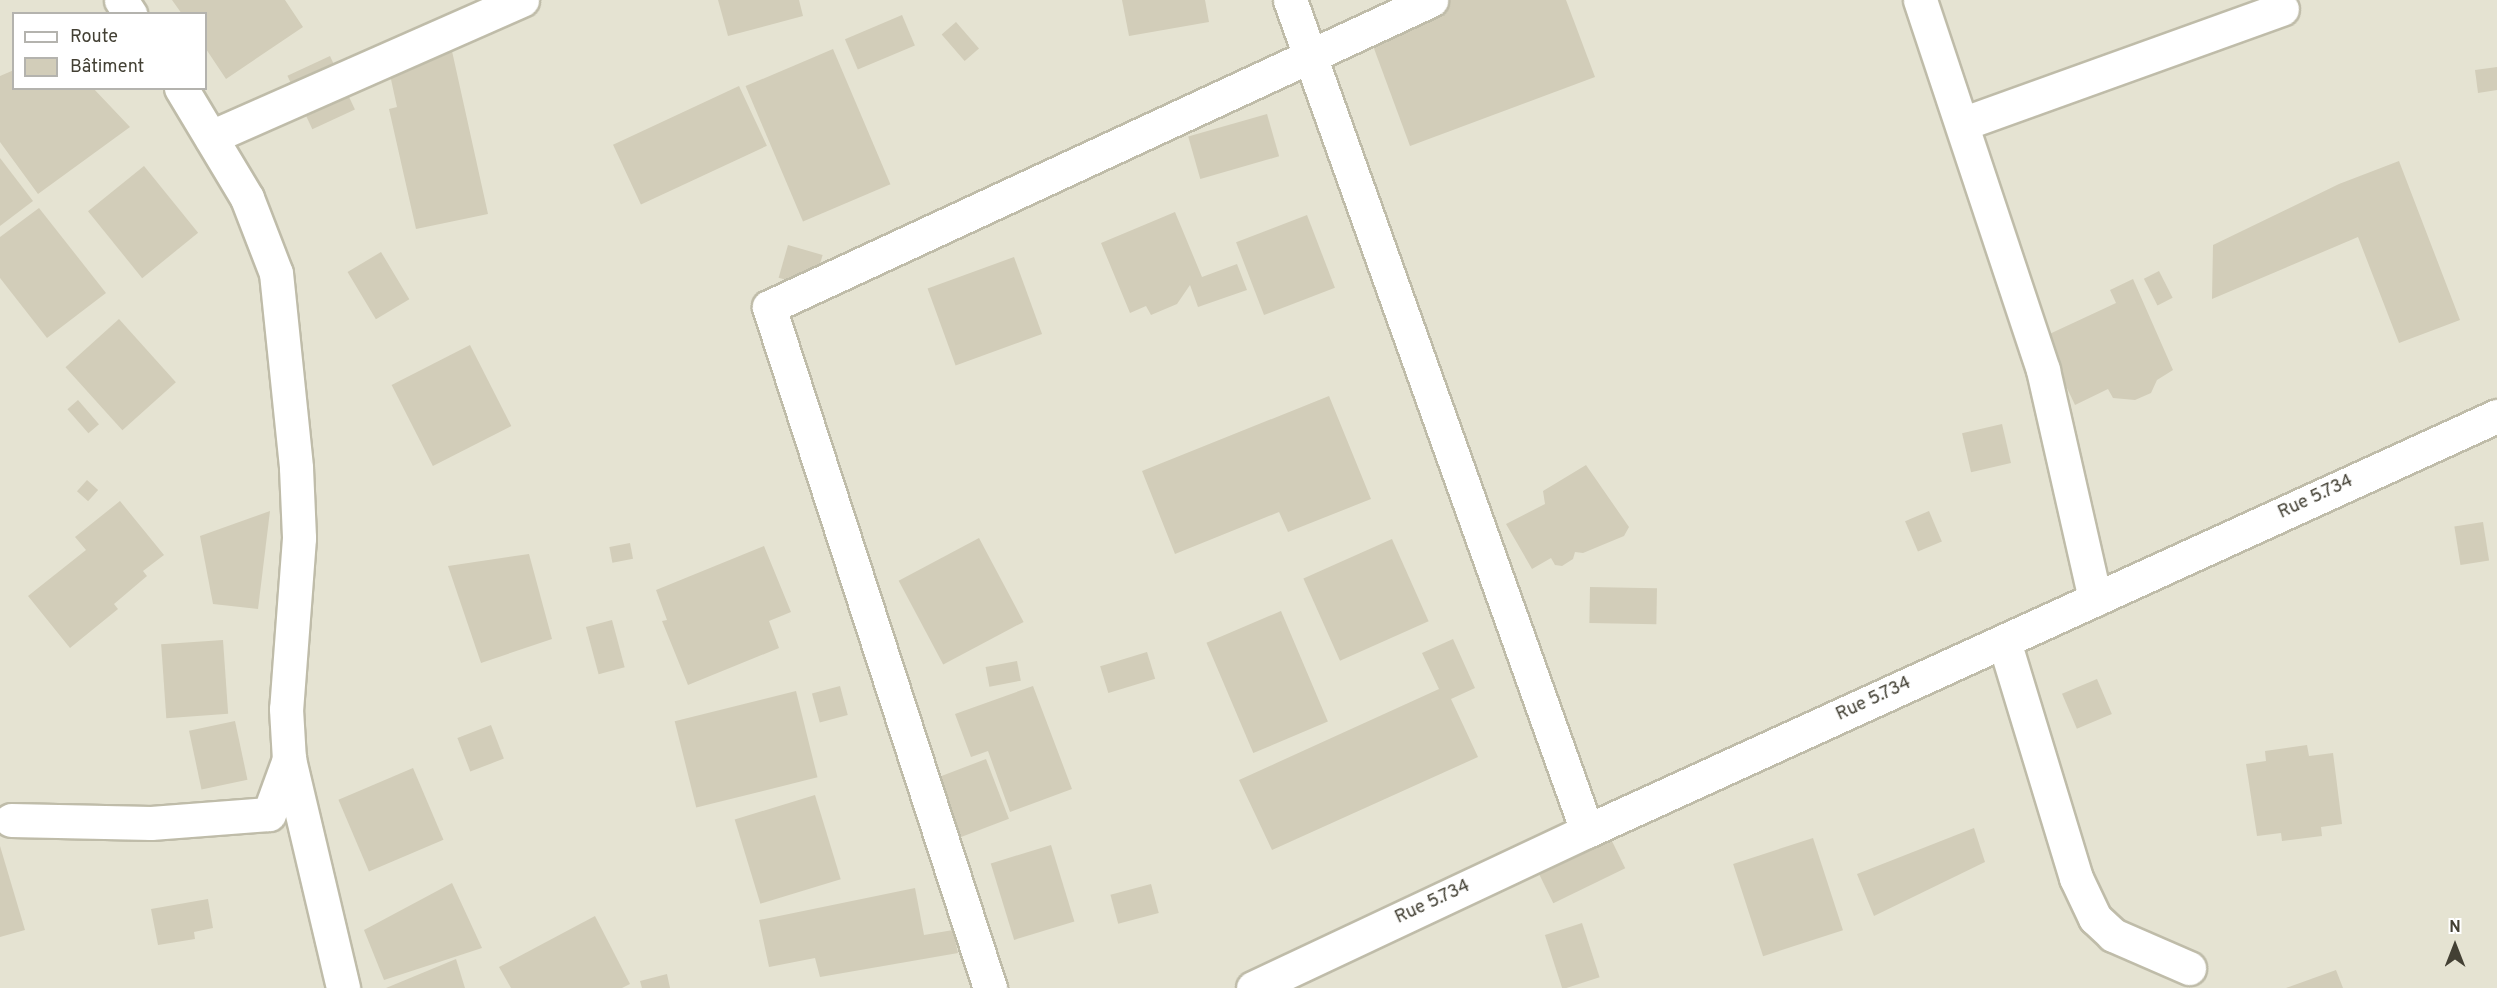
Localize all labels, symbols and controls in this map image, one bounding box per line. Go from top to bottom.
legend [12,12,207,90]
text: Route [70,26,118,49]
text: Bâtiment [70,56,144,79]
street label: Rue 5.734 [2275,471,2357,525]
street label: Rue 5.734 [1833,673,1915,727]
street label: Rue 5.734 [1392,876,1474,930]
north arrow [2425,916,2485,976]
text: N [2449,918,2461,938]

